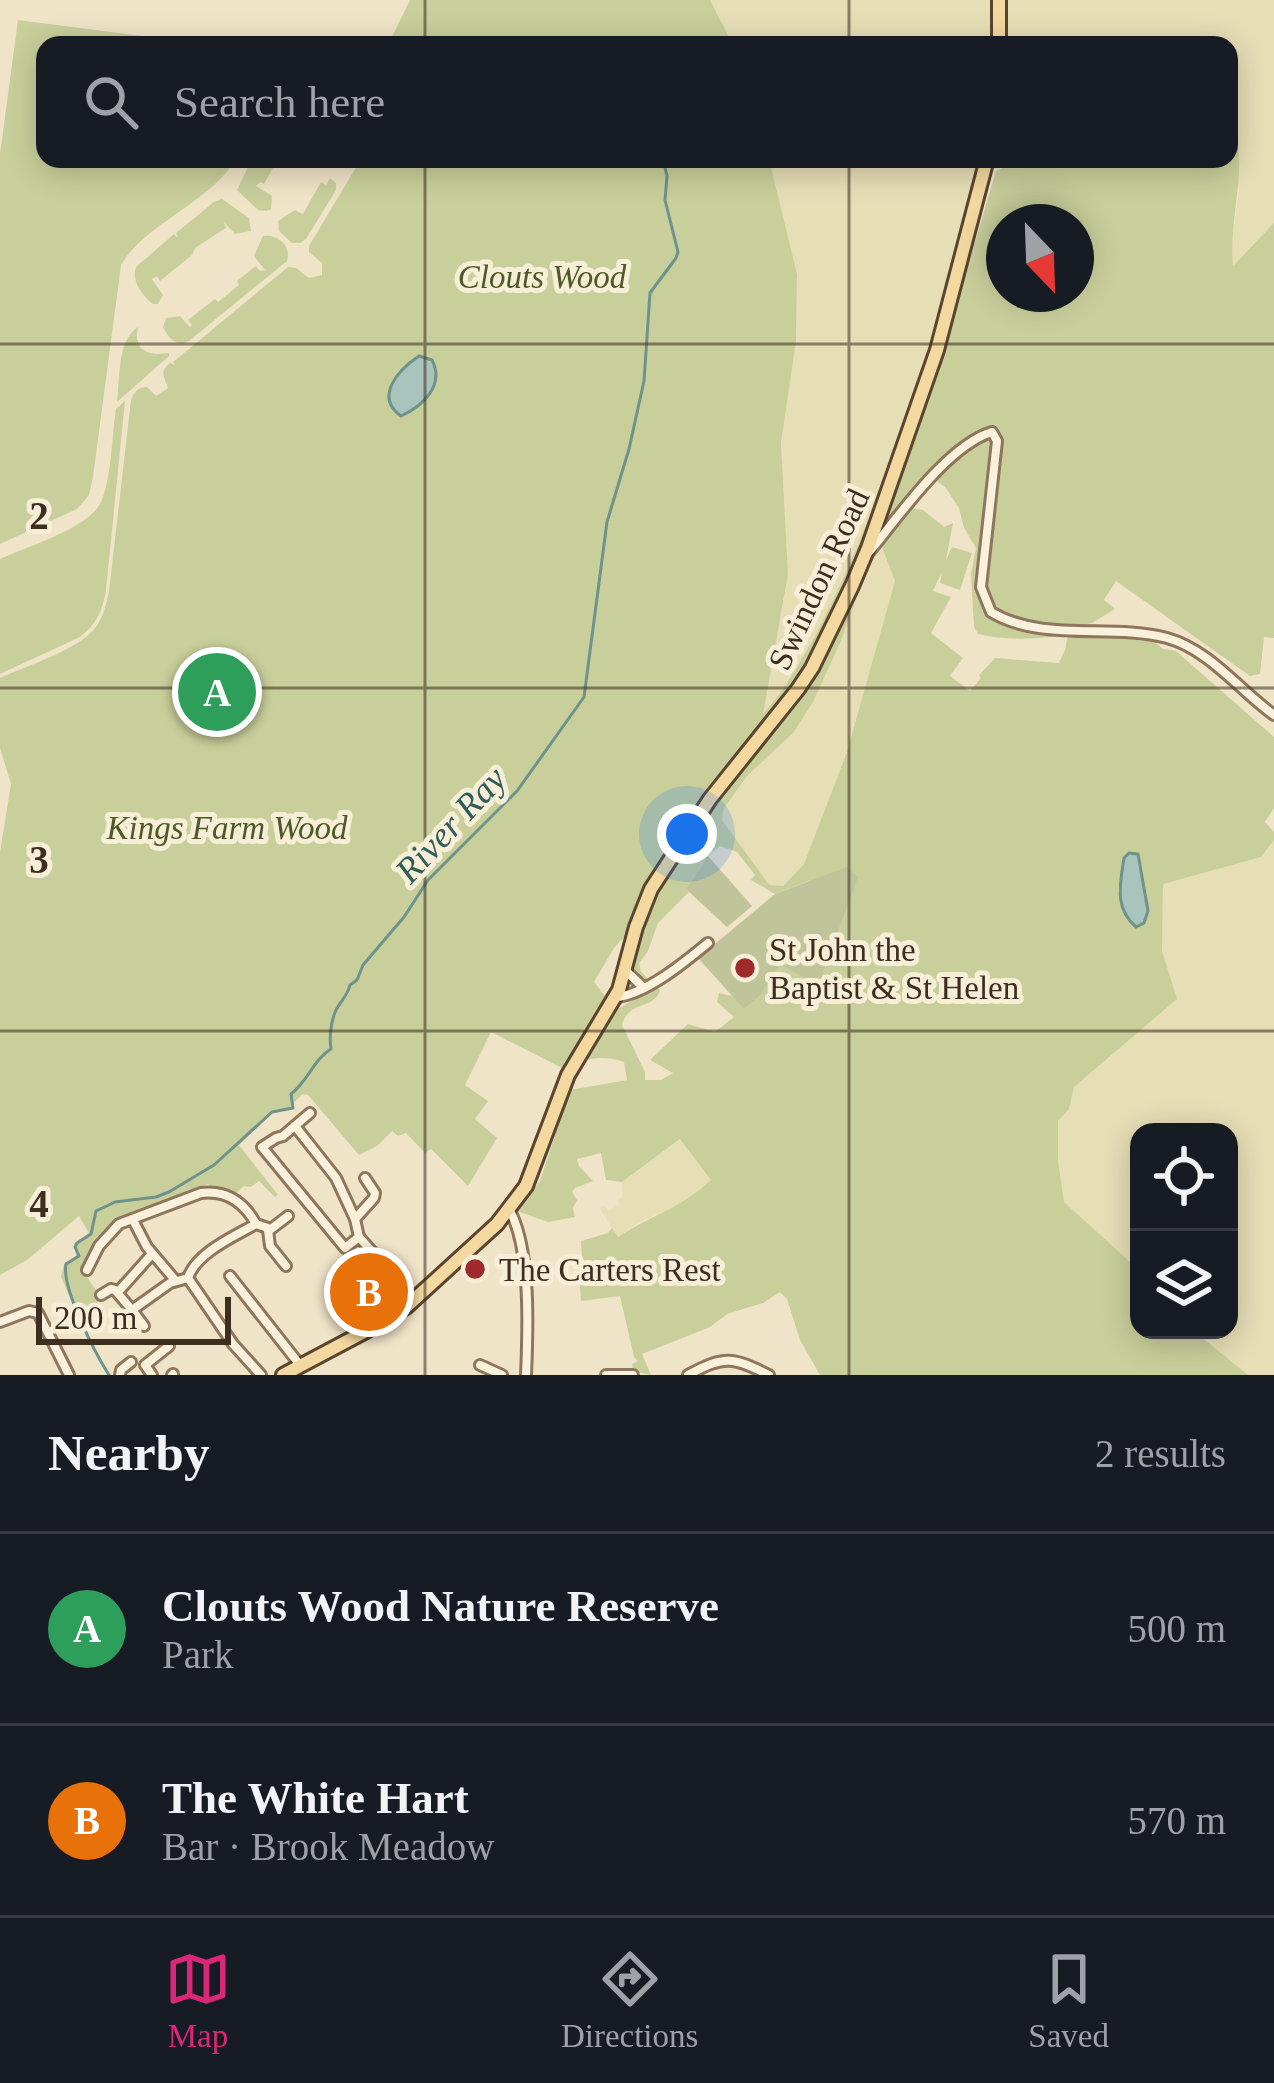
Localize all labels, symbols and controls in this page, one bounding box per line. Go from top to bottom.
search box [36,36,1238,168]
icon: search [78,69,144,135]
text: Search here [174,77,385,127]
north arrow [986,204,1094,312]
park label: Clouts Wood [458,259,627,295]
street label: Swindon Road [761,483,877,676]
text: 2 [29,494,49,537]
pin: A [178,647,256,737]
water label: River Ray [387,759,514,891]
your location [657,804,717,864]
park label: Kings Farm Wood [106,810,348,846]
text: 3 [29,838,49,881]
place label: St John the Baptist & St Helen [769,932,1019,1006]
marker: St John the Baptist & St Helen [732,955,758,981]
map controls [1130,1123,1238,1339]
button: locate [1130,1123,1238,1231]
text: 4 [29,1182,49,1225]
button: layers [1130,1231,1238,1339]
pin: B [330,1247,408,1337]
place label: The Carters Rest [499,1252,721,1288]
marker: The Carters Rest [462,1256,488,1282]
scale bar [36,1291,231,1344]
text: 200 m [54,1300,137,1336]
text: Nearby [48,1425,209,1481]
text: 2 results [1095,1432,1226,1475]
text: Clouts Wood Nature Reserve [162,1581,719,1631]
text: A [73,1607,101,1650]
text: 500 m [1127,1607,1226,1650]
text: Park [162,1633,234,1676]
text: The White Hart [162,1773,469,1823]
text: B [74,1799,100,1842]
text: 570 m [1127,1799,1226,1842]
text: Bar · Brook Meadow [162,1825,495,1868]
tab: Map [165,1946,231,2055]
tab: Directions [561,1946,698,2055]
tab: Saved [1028,1946,1109,2055]

